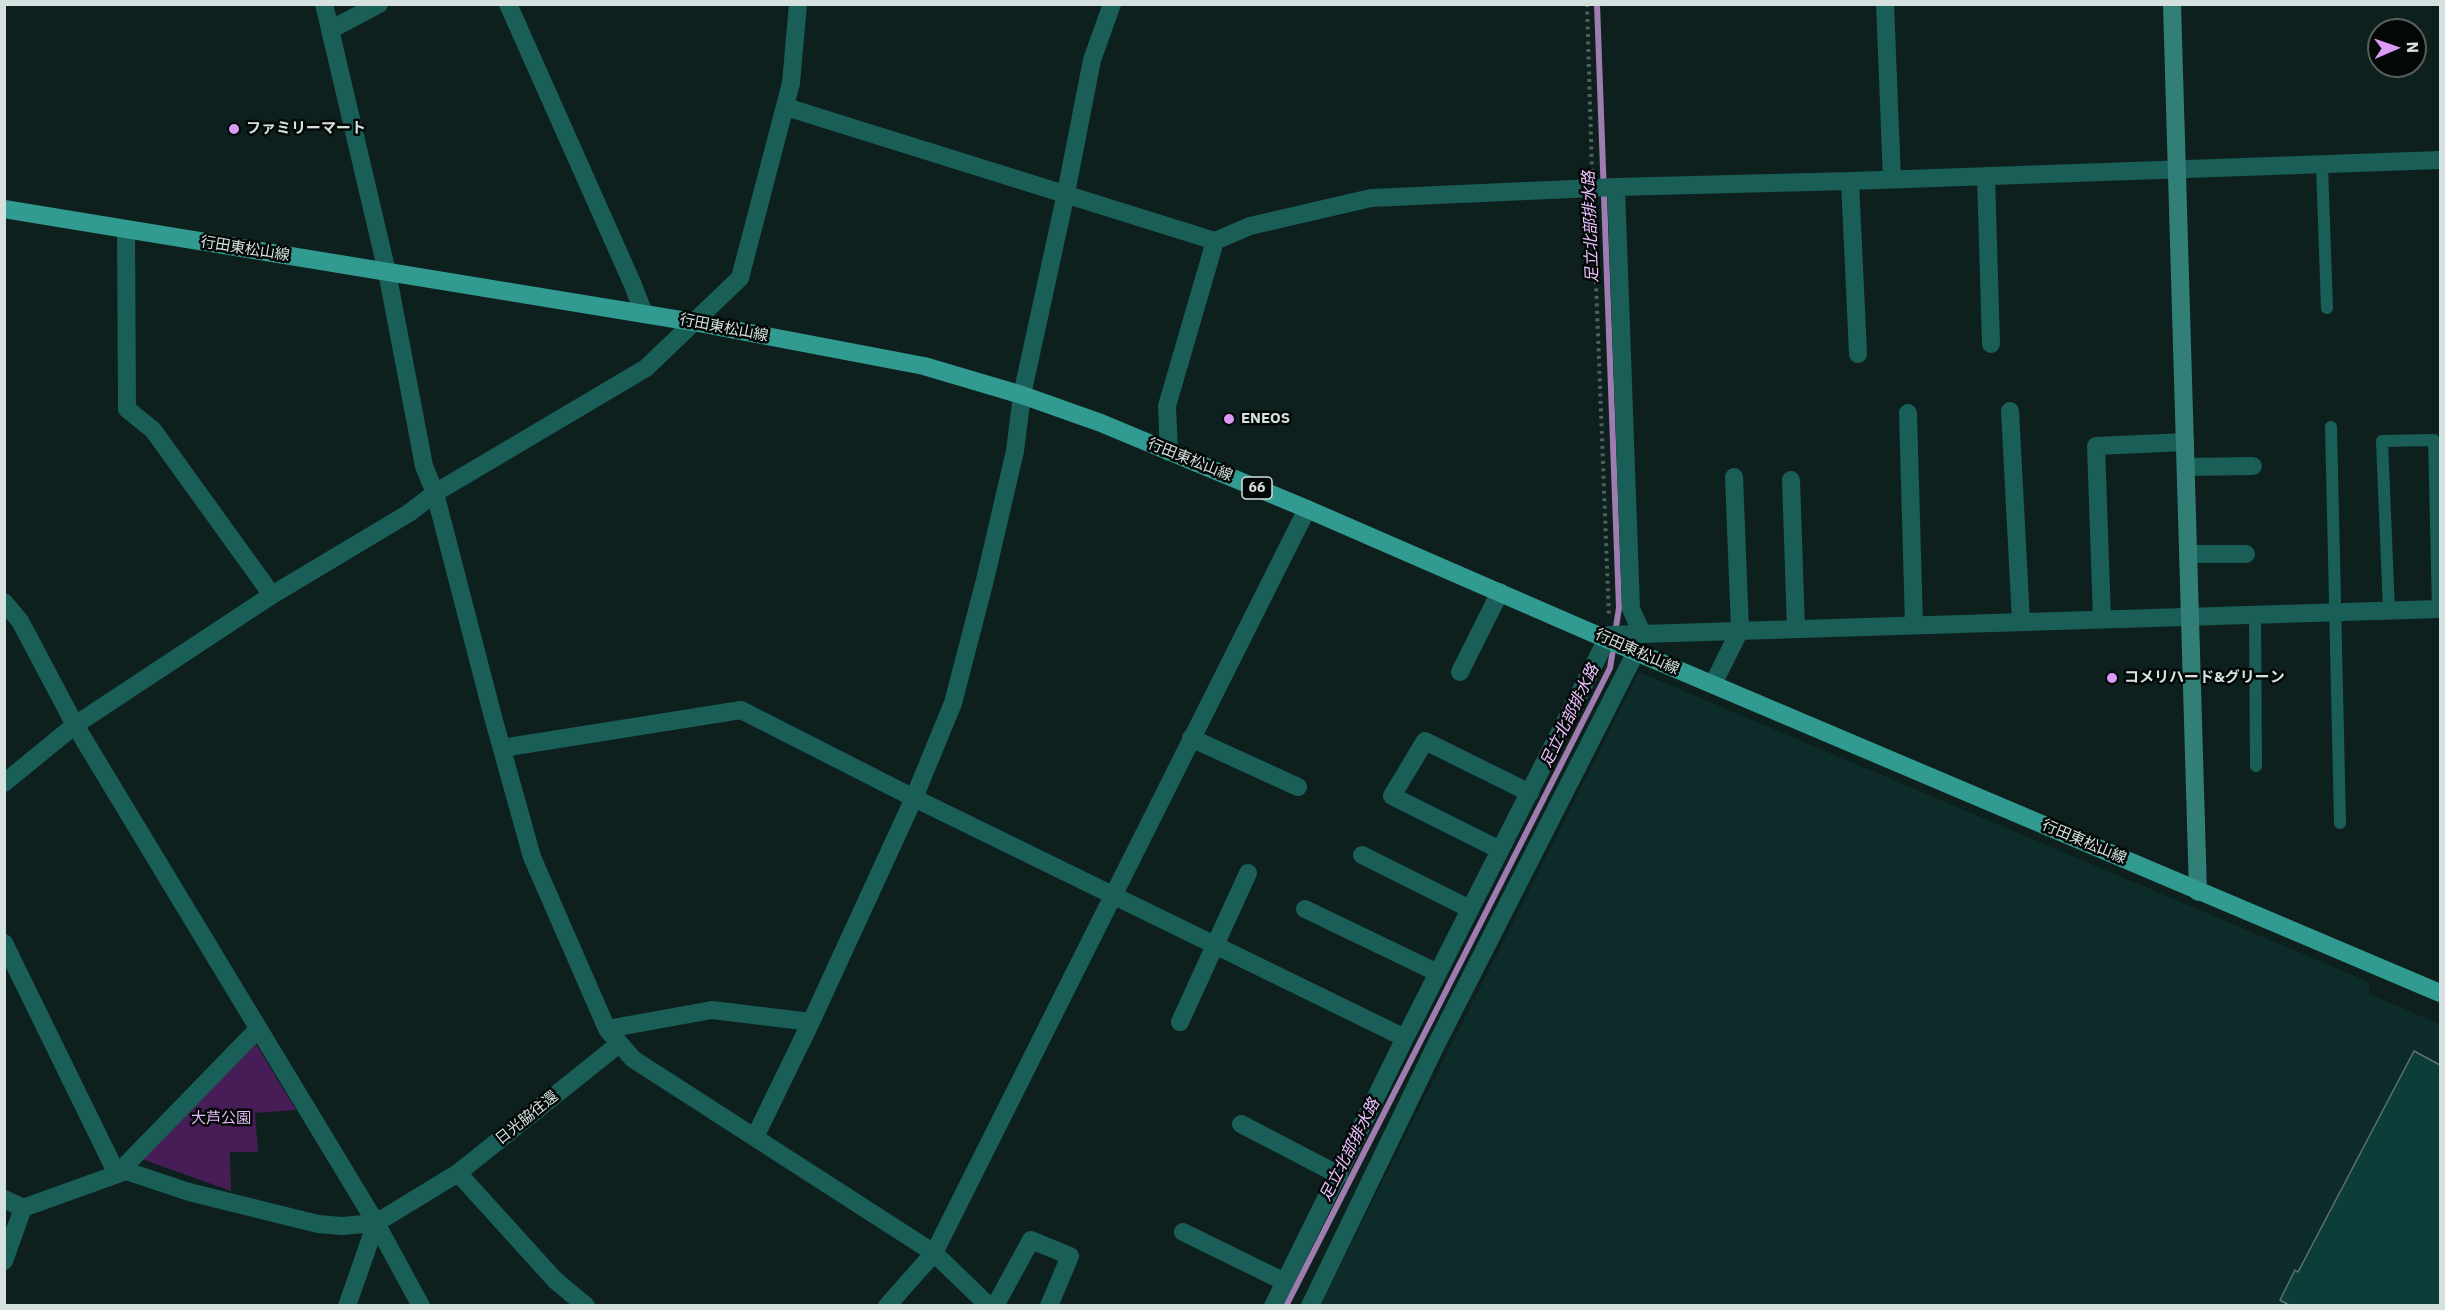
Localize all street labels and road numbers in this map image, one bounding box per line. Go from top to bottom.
street label: 行田東松山線 [199,233,291,265]
street label: 行田東松山線 [678,311,770,345]
street label: 行田東松山線 [1145,435,1235,485]
road number: 66 [1242,477,1272,499]
street label: 行田東松山線 [1592,625,1682,679]
street label: 行田東松山線 [2039,816,2129,868]
street label: 日光脇往還 [492,1087,562,1149]

